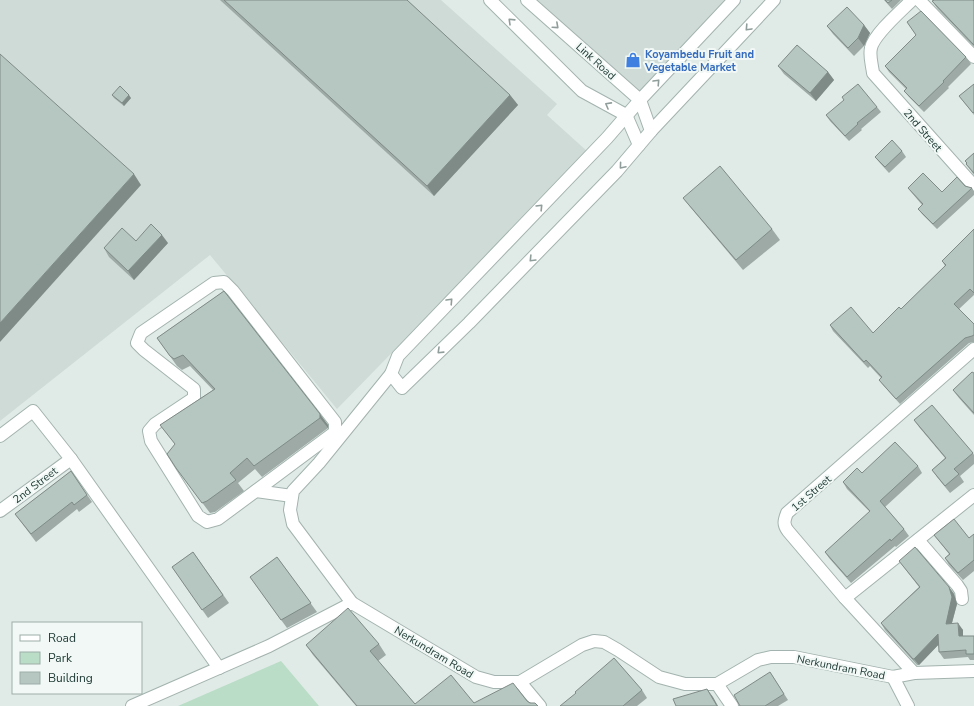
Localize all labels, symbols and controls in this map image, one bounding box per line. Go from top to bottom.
one-way arrow [508,18,516,26]
one-way arrow [551,21,559,29]
one-way arrow [745,24,752,31]
street label: Link Road [573,40,619,83]
place label: Koyambedu Fruit and Vegetable Market [644,47,754,75]
shop icon: Koyambedu Fruit and Vegetable Market [624,51,642,69]
one-way arrow [653,79,660,86]
one-way arrow [605,103,612,110]
street label: 2nd Street [900,106,945,155]
one-way arrow [620,161,627,168]
one-way arrow [535,204,543,212]
one-way arrow [529,254,536,262]
one-way arrow [445,298,453,306]
one-way arrow [437,346,445,354]
street label: 2nd Street [10,464,61,507]
street label: 1st Street [788,472,835,515]
legend [12,622,142,694]
street label: Nerkundram Road [391,623,476,682]
text: Road [48,630,76,646]
text: Park [48,650,73,666]
street label: Nerkundram Road [795,652,886,683]
text: Building [48,670,93,686]

